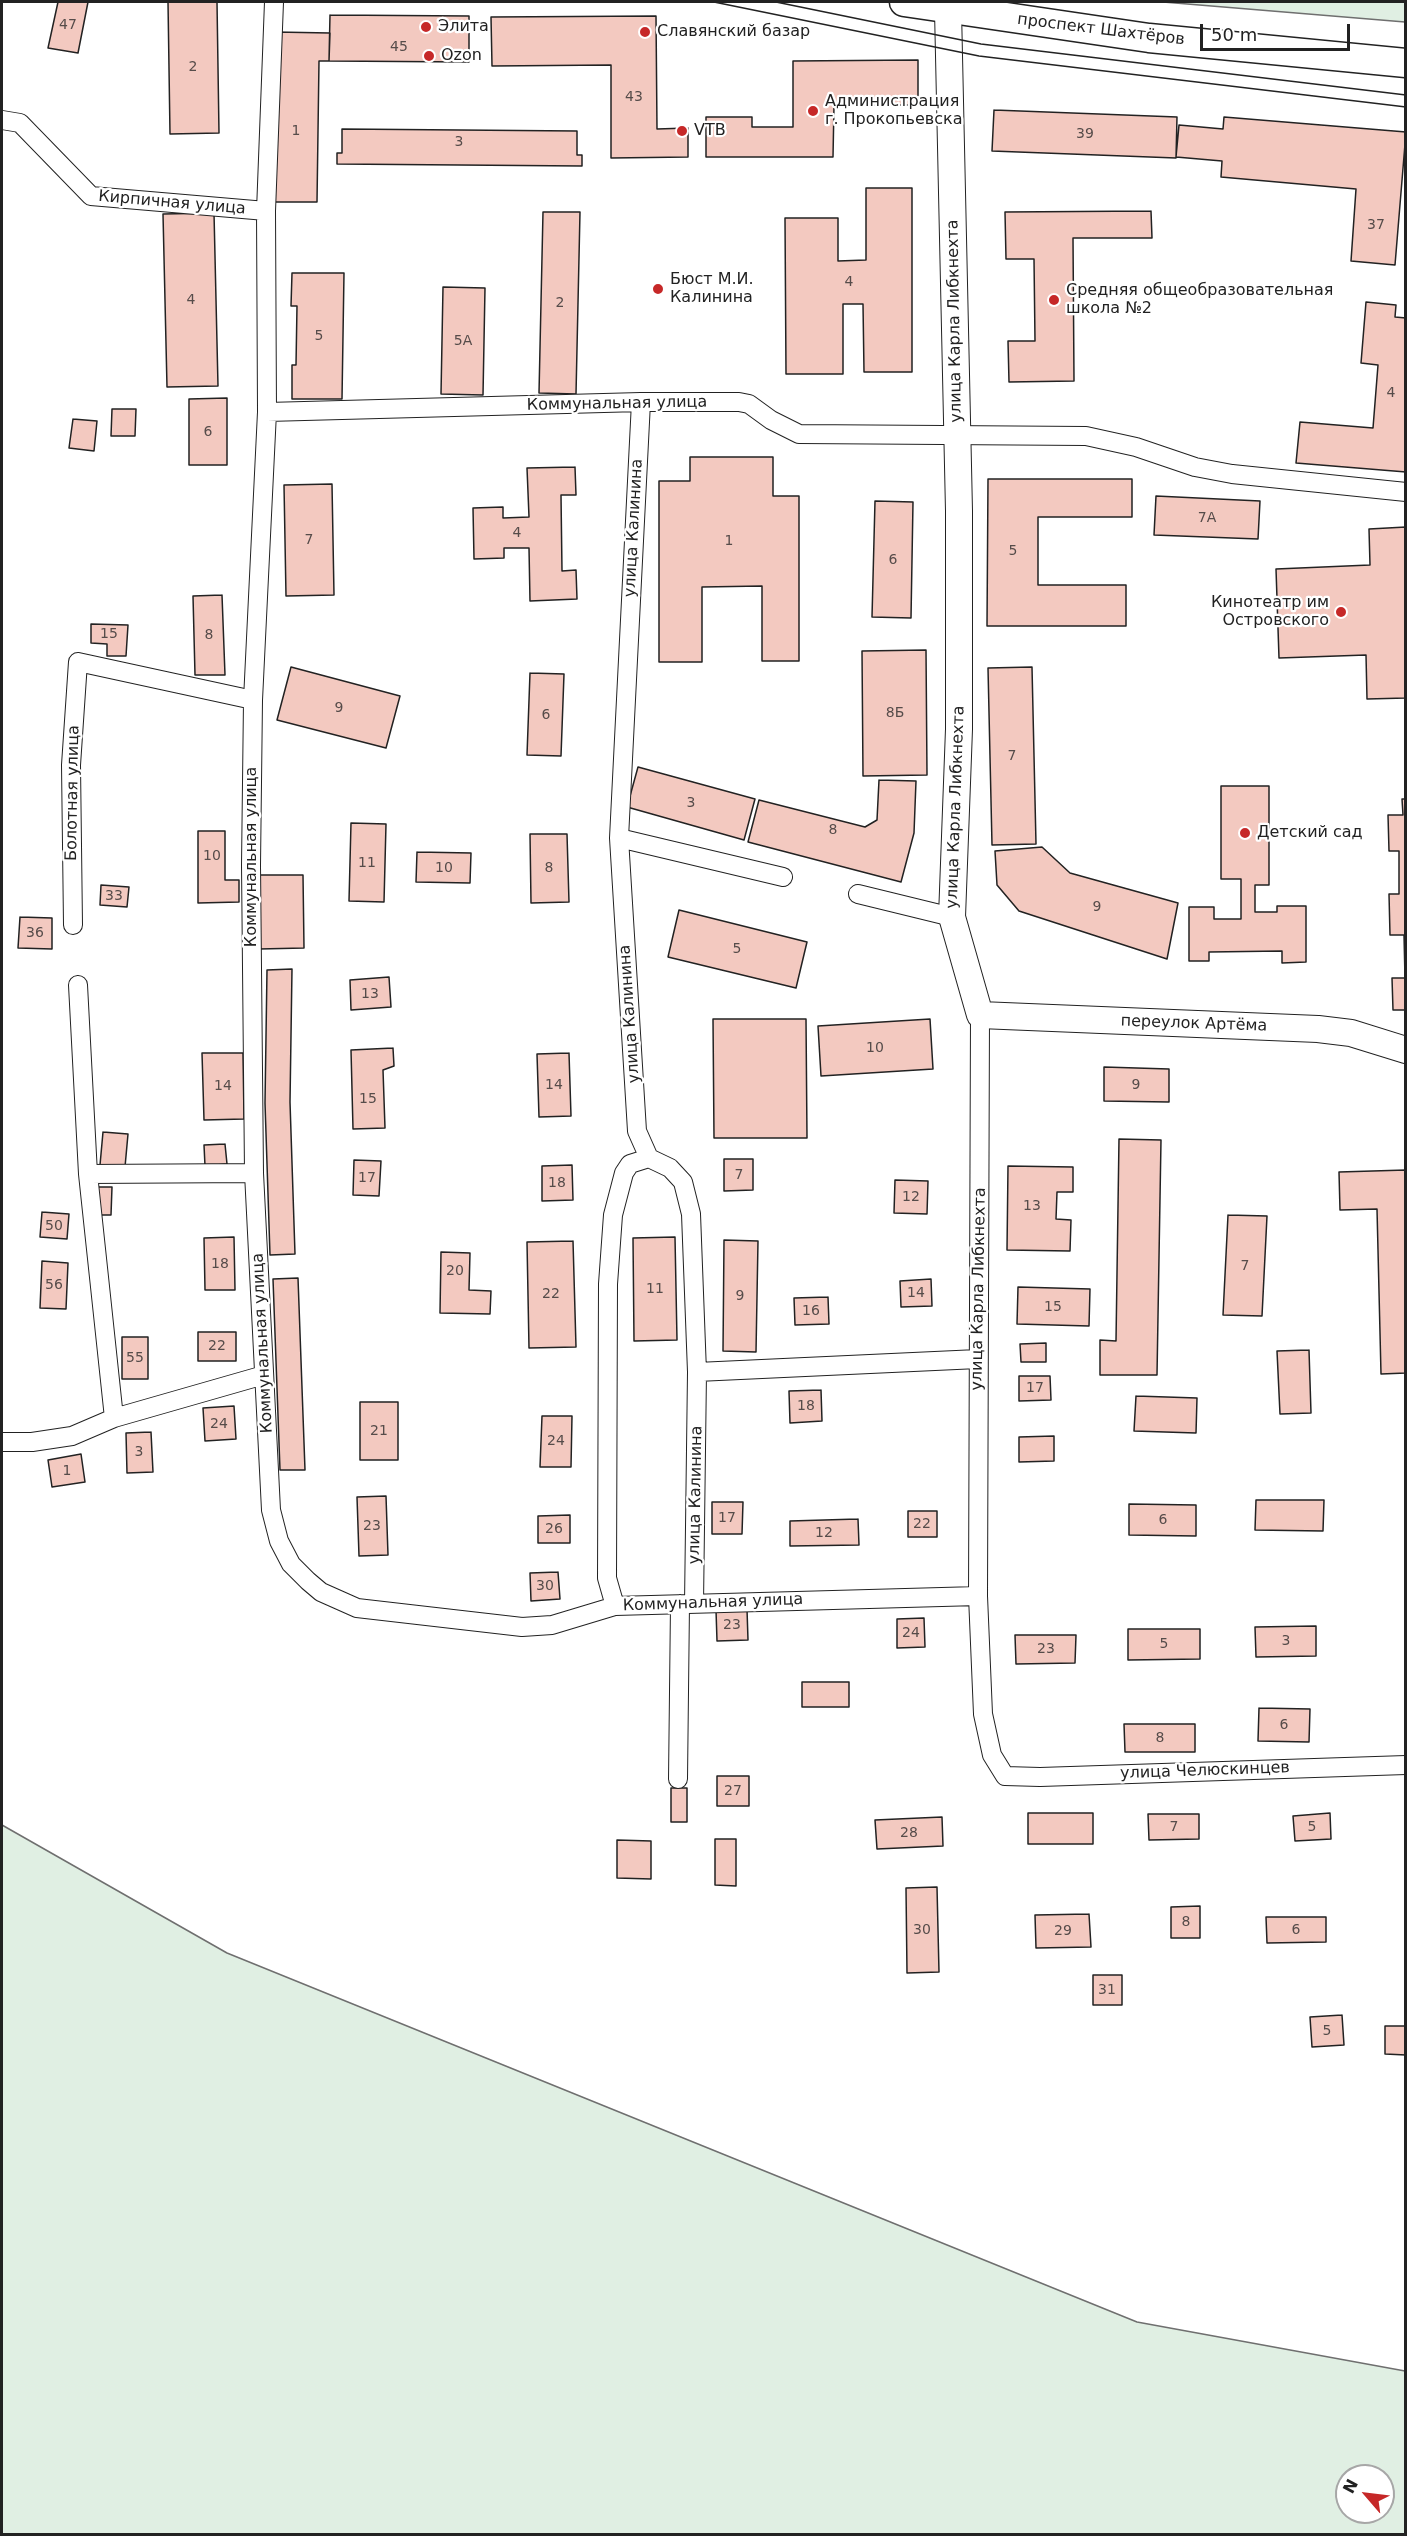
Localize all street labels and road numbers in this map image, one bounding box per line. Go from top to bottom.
street label: проспект Шахтёров [1016,10,1186,50]
street label: Кирпичная улица [97,187,247,219]
street label: улица Карла Либкнехта [944,219,966,423]
street label: Коммунальная улица [527,393,707,415]
street label: улица Калинина [621,458,647,598]
street label: улица Карла Либкнехта [943,705,969,909]
street label: Болотная улица [62,725,84,861]
street label: Коммунальная улица [242,767,262,947]
street label: улица Калинина [616,944,644,1084]
street label: переулок Артёма [1120,1012,1268,1036]
street label: улица Карла Либкнехта [968,1187,990,1391]
street label: Коммунальная улица [249,1252,277,1434]
street label: улица Калинина [685,1425,707,1565]
street label: Коммунальная улица [622,1590,804,1616]
street label: улица Челюскинцев [1120,1758,1290,1784]

